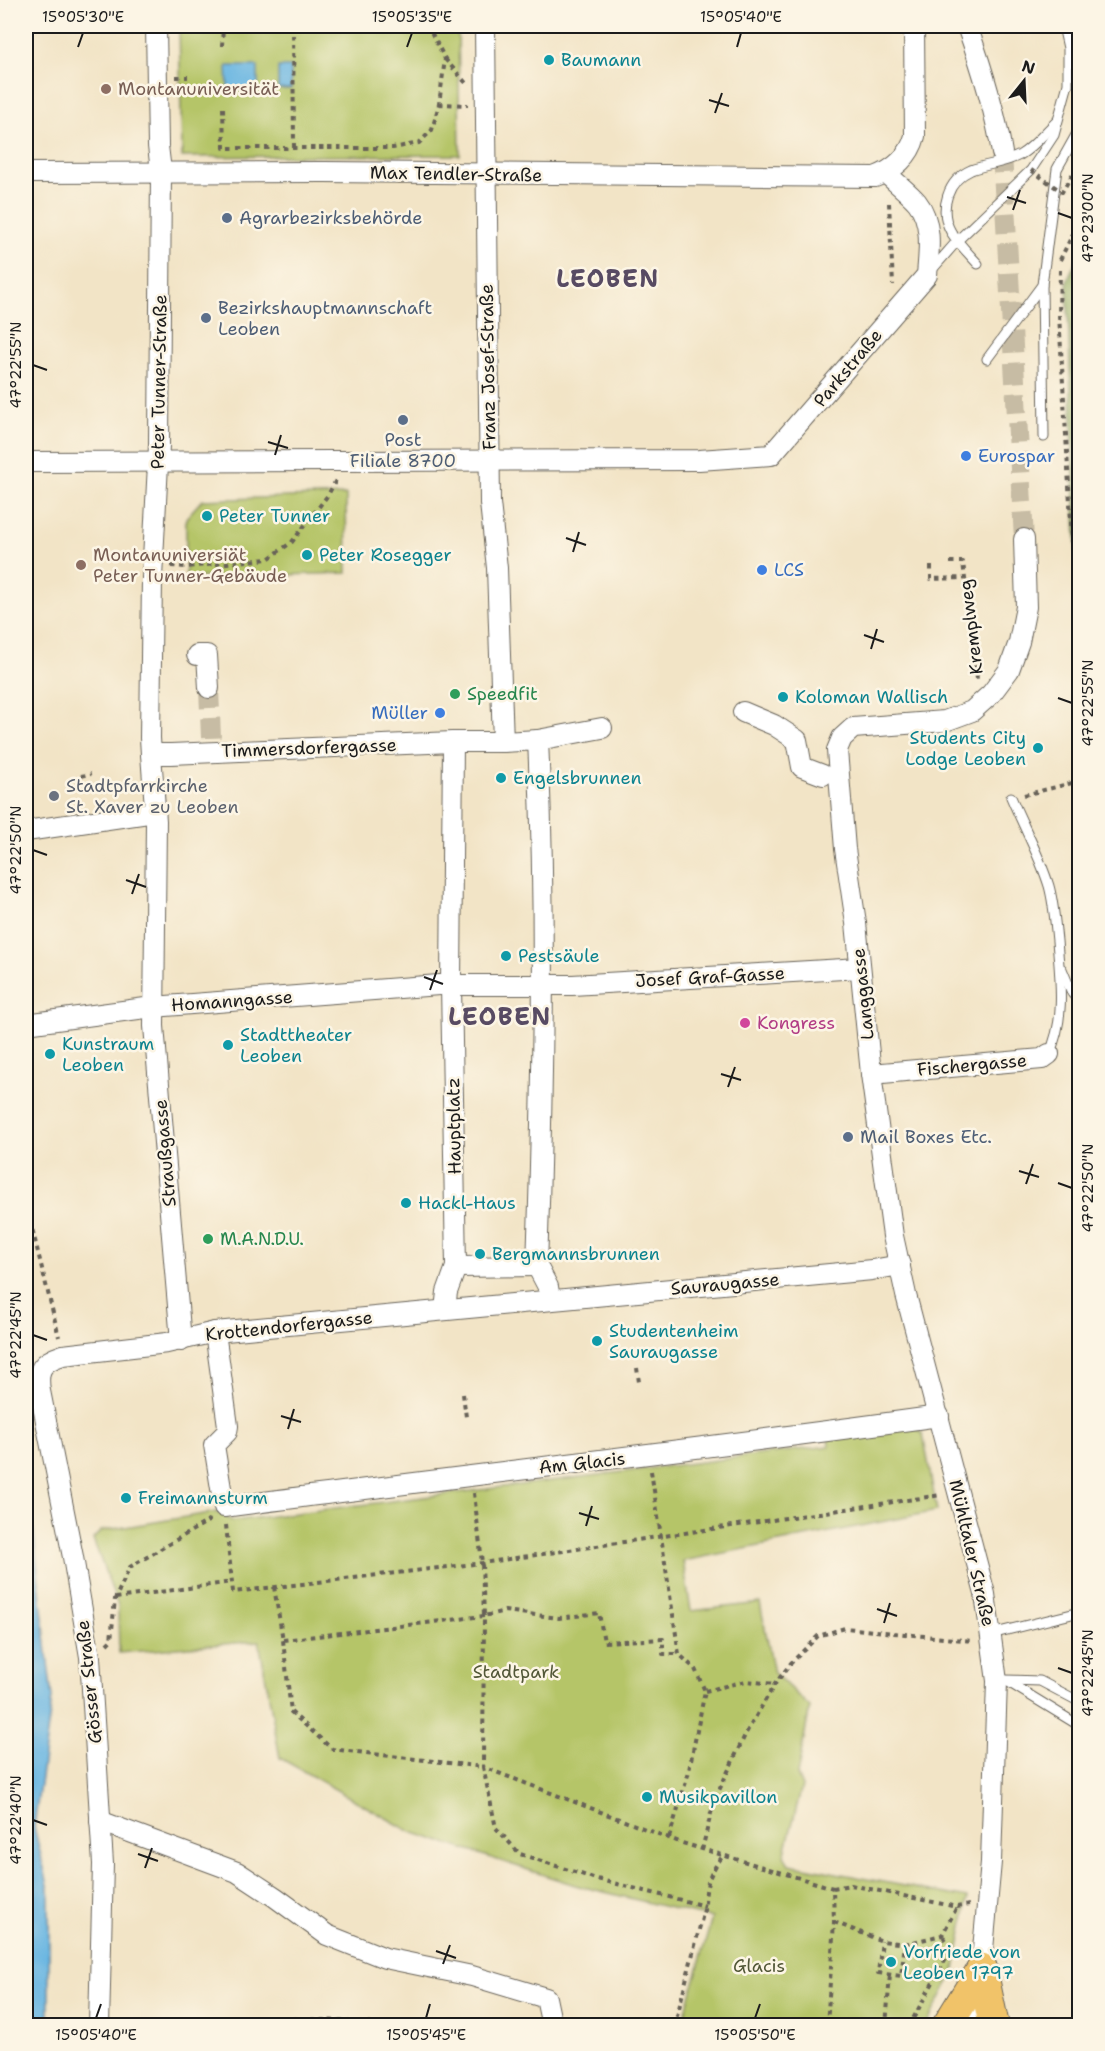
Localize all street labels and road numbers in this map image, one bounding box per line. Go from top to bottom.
street label: Max Tendler-Straße [370,160,542,188]
street label: Franz Josef-Straße [475,284,501,450]
street label: Peter Tunner-Straße [145,294,173,470]
street label: Parkstraße [808,324,888,412]
street label: Kremplweg [953,578,989,676]
street label: Timmersdorfergasse [221,733,397,763]
street label: Langgasse [846,947,880,1041]
street label: Josef Graf-Gasse [635,961,785,993]
street label: Homanngasse [170,985,294,1017]
street label: Fischergasse [916,1048,1028,1082]
street label: Hauptplatz [441,1077,467,1175]
street label: Straußgasse [148,1098,182,1208]
street label: Sauraugasse [670,1267,780,1301]
street label: Krottendorfergasse [204,1305,374,1347]
street label: Am Glacis [538,1447,626,1479]
street label: Mühltaler Straße [943,1477,1001,1629]
street label: Gösser Straße [71,1619,107,1745]

